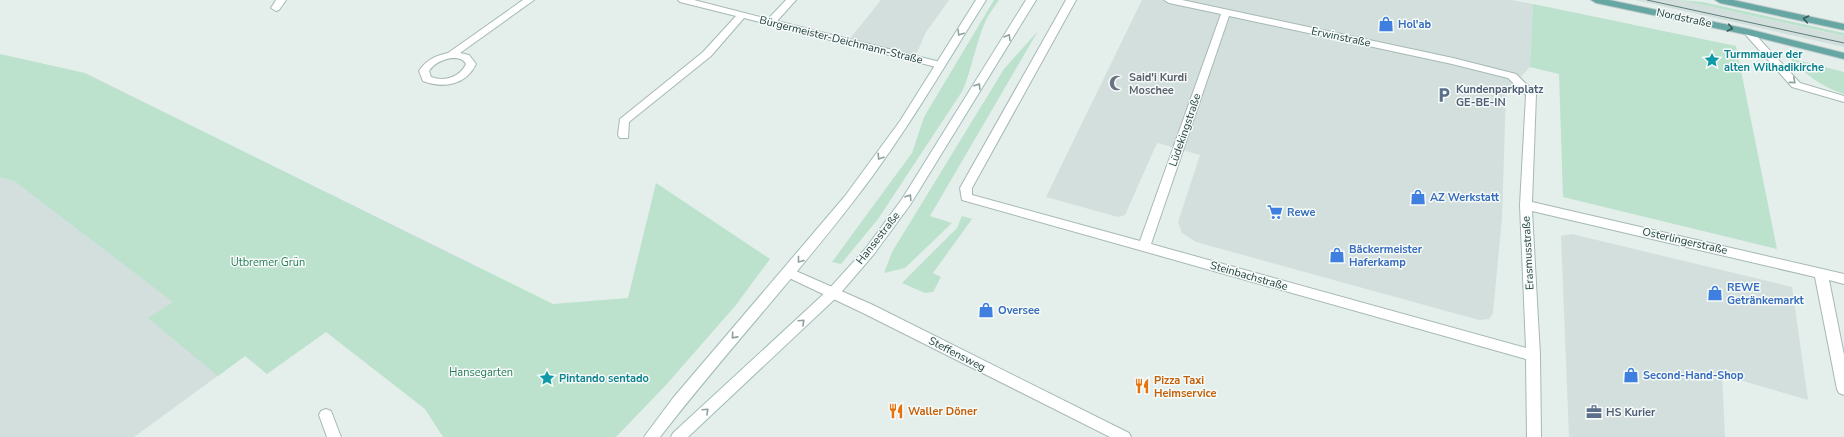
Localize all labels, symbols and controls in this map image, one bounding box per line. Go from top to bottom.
street label: Nordstraße [1655,5,1713,31]
street label: Bürgermeister-Deichmann-Straße [758,12,924,68]
shop icon: Hol'ab [1377,15,1395,33]
one-way arrow [1803,15,1809,23]
place label: Hol'ab [1398,17,1432,32]
street label: Erwinstraße [1310,23,1372,51]
one-way arrow [1727,24,1733,32]
one-way arrow [957,29,965,36]
one-way arrow [1004,34,1011,41]
place label: Turmmauer der alten Wilhadikirche [1724,47,1824,75]
place icon: Turmmauer der alten Wilhadikirche [1703,51,1721,69]
place label: Said'i Kurdi Moschee [1129,70,1187,98]
mosque icon: Said'i Kurdi Moschee [1108,74,1126,92]
one-way arrow [1788,77,1795,84]
place label: Kundenparkplatz GE-BE-IN [1456,82,1543,110]
one-way arrow [974,83,981,90]
parking icon: Kundenparkplatz GE-BE-IN [1435,86,1453,104]
street label: Lüdekingstraße [1165,91,1205,169]
one-way arrow [877,153,885,160]
shop icon: AZ Werkstatt [1409,188,1427,206]
place label: AZ Werkstatt [1430,190,1500,205]
one-way arrow [905,194,912,201]
supermarket icon: Rewe [1266,203,1284,221]
place label: Rewe [1287,205,1316,220]
street label: Hansestraße [853,208,903,267]
street label: Erasmusstraße [1519,216,1537,290]
street label: Osterlingerstraße [1641,224,1729,258]
place label: Bäckermeister Haferkamp [1349,242,1423,270]
shop icon: Bäckermeister Haferkamp [1328,246,1346,264]
park label: Utbremer Grün [231,255,305,270]
one-way arrow [798,255,805,262]
street label: Steinbachstraße [1208,258,1290,294]
place label: REWE Getränkemarkt [1727,280,1804,308]
shop icon: REWE Getränkemarkt [1706,284,1724,302]
shop icon: Oversee [977,301,995,319]
place label: Oversee [998,303,1040,318]
one-way arrow [797,320,804,327]
one-way arrow [732,331,739,338]
street label: Steffensweg [926,333,988,375]
park label: Hansegarten [449,365,513,380]
shop icon: Second-Hand-Shop [1622,366,1640,384]
place label: Second-Hand-Shop [1643,368,1744,383]
place icon: Pintando sentado [538,369,556,387]
place label: Pintando sentado [559,371,649,386]
place label: Pizza Taxi Heimservice [1154,373,1217,401]
restaurant icon: Pizza Taxi Heimservice [1133,377,1151,395]
restaurant icon: Waller Döner [887,402,905,420]
office icon: HS Kurier [1585,403,1603,421]
place label: Waller Döner [908,404,978,419]
place label: HS Kurier [1606,405,1656,420]
one-way arrow [701,408,709,415]

